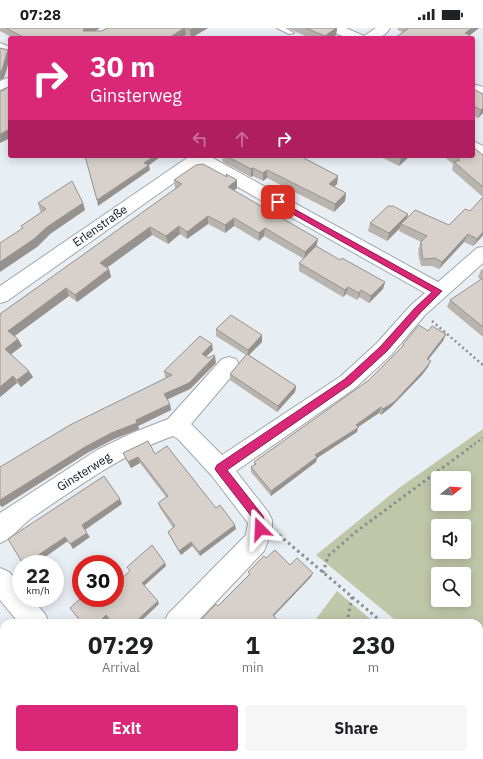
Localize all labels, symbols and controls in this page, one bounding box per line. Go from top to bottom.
text: 07:28 [20,5,61,24]
text: 30 m [90,48,155,85]
icon: right [24,52,76,104]
text: Ginsterweg [90,84,182,107]
icon: left [189,128,211,150]
icon: ahead [231,128,253,150]
icon: right [273,128,295,150]
pin [261,185,295,219]
icon: arrive [267,191,289,213]
street label: Erlenstraße [70,201,130,250]
street label: Ginsterweg [54,449,114,494]
north arrow [431,471,471,511]
map controls [431,471,471,607]
position arrow [239,508,281,550]
button: sound [431,519,471,559]
speed limit sign: 30 [72,555,124,607]
text: 22 [26,562,50,589]
button: search [431,567,471,607]
text: km/h [26,584,50,597]
text: 07:29 [88,629,154,661]
text: 1 [245,629,260,661]
text: 230 [352,629,395,661]
text: Arrival [102,659,140,676]
text: min [242,659,264,676]
text: m [368,659,379,676]
button: Exit [16,705,238,751]
button: Share [246,705,467,751]

